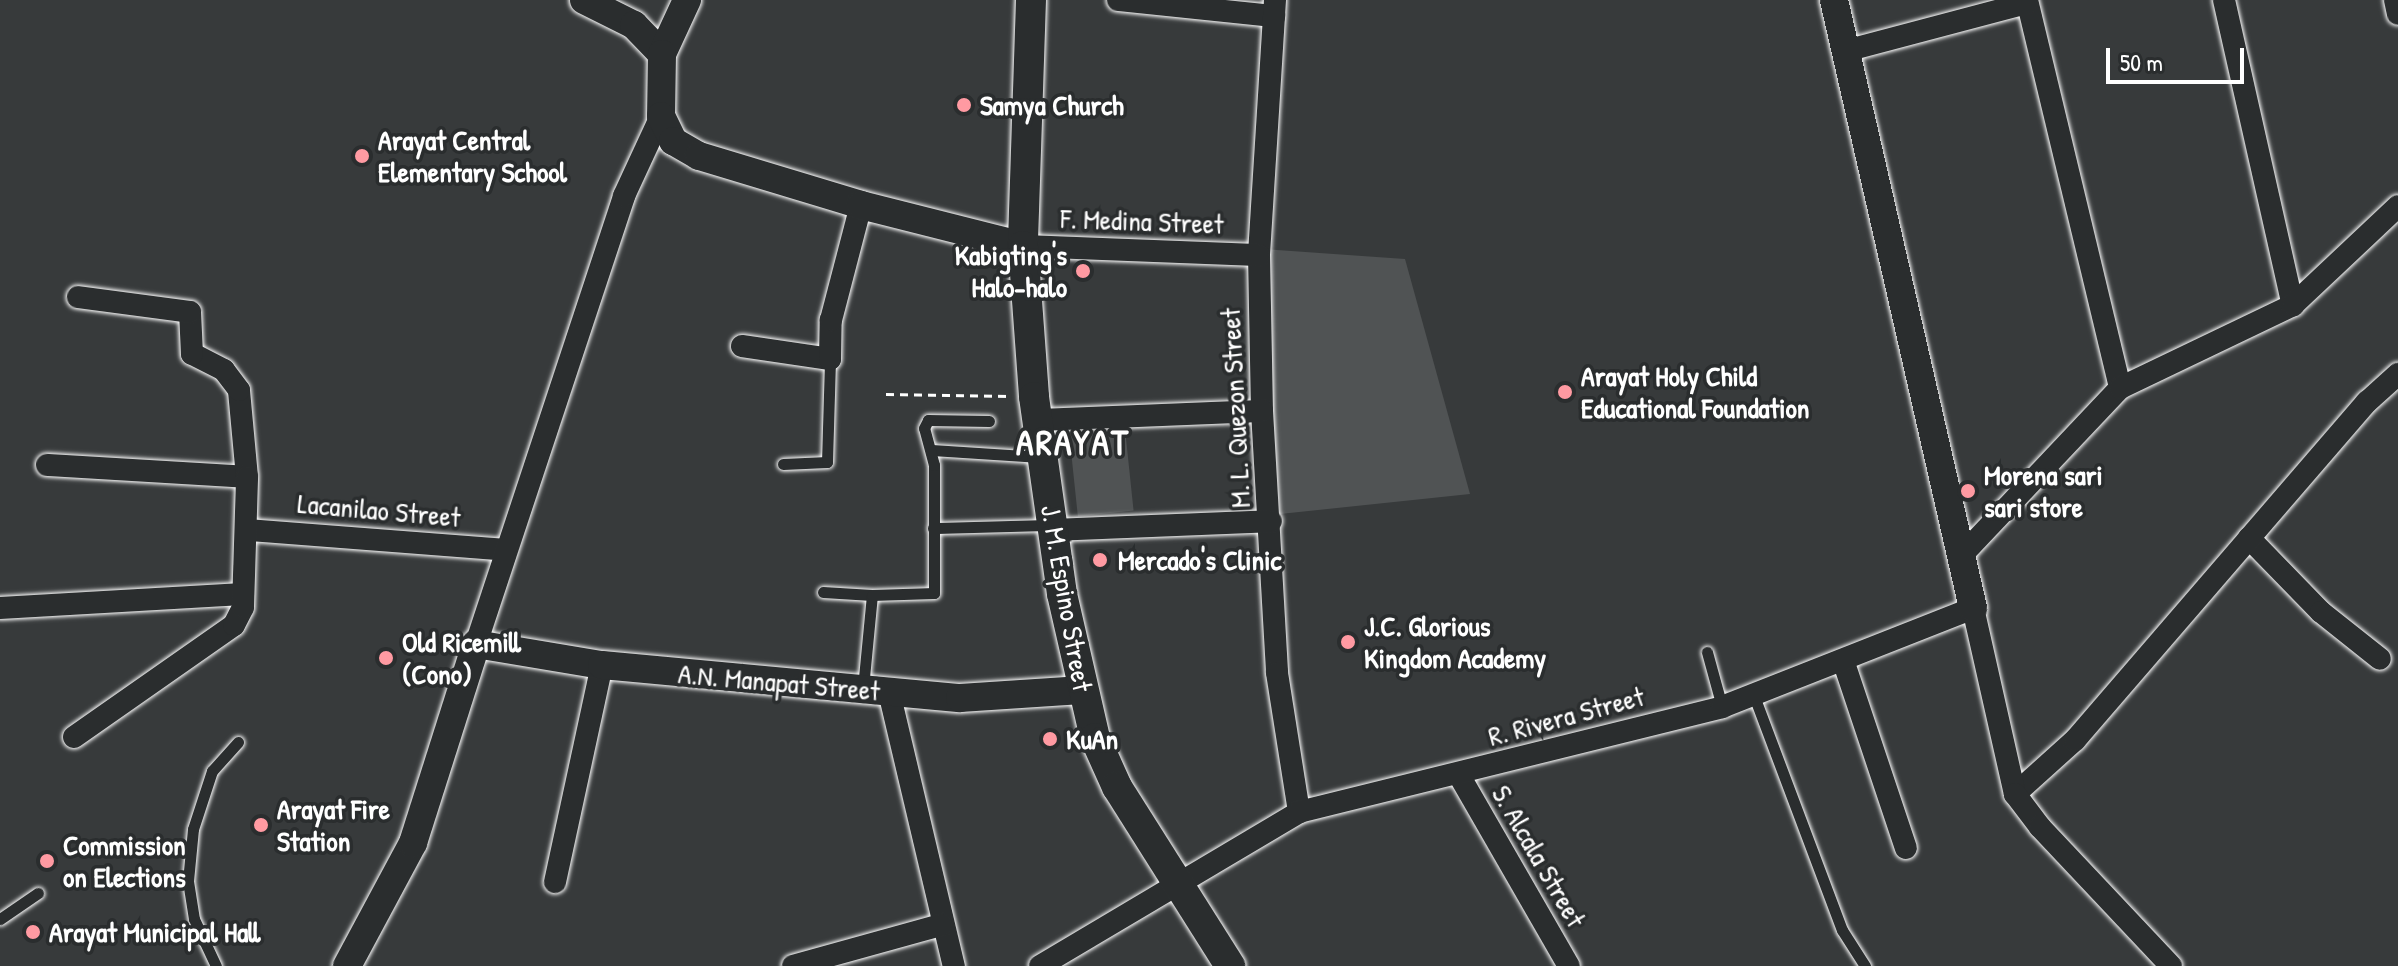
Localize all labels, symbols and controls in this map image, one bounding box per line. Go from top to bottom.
scale bar [2110,32,2248,82]
text: 50 m [2120,46,2163,78]
place label: Samya Church [980,88,1124,122]
marker: Samya Church [955,96,973,114]
place label: Arayat Central Elementary School [378,123,567,189]
marker: Arayat Central Elementary School [353,147,371,165]
street label: F. Medina Street [1060,201,1224,241]
place label: Kabigting's Halo-halo [955,238,1067,304]
marker: Kabigting's Halo-halo [1074,262,1092,280]
street label: M. L. Quezon Street [1213,307,1257,509]
place label: Arayat Holy Child Educational Foundation [1581,359,1809,425]
marker: Arayat Holy Child Educational Foundation [1556,383,1574,401]
district label: ARAYAT [1016,420,1130,464]
place label: Morena sari sari store [1984,458,2103,524]
marker: Morena sari sari store [1959,482,1977,500]
street label: Lacanilao Street [296,486,462,534]
street label: J. M. Espino Street [1034,502,1100,694]
place label: Mercado's Clinic [1118,543,1281,577]
marker: Mercado's Clinic [1089,549,1111,571]
place label: J.C. Glorious Kingdom Academy [1364,609,1546,675]
place label: Old Ricemill (Cono) [402,625,521,691]
marker: J.C. Glorious Kingdom Academy [1339,633,1357,651]
marker: Old Ricemill (Cono) [377,649,395,667]
street label: A.N. Manapat Street [677,656,881,708]
street label: R. Rivera Street [1484,679,1648,753]
place label: KuAn [1066,722,1118,756]
marker: KuAn [1041,730,1059,748]
street label: S. Alcala Street [1485,779,1593,933]
place label: Arayat Fire Station [277,792,390,858]
marker: Arayat Fire Station [252,816,270,834]
place label: Commission on Elections [63,828,186,894]
marker: Commission on Elections [38,852,56,870]
place label: Arayat Municipal Hall [49,915,260,949]
marker: Arayat Municipal Hall [24,923,42,941]

